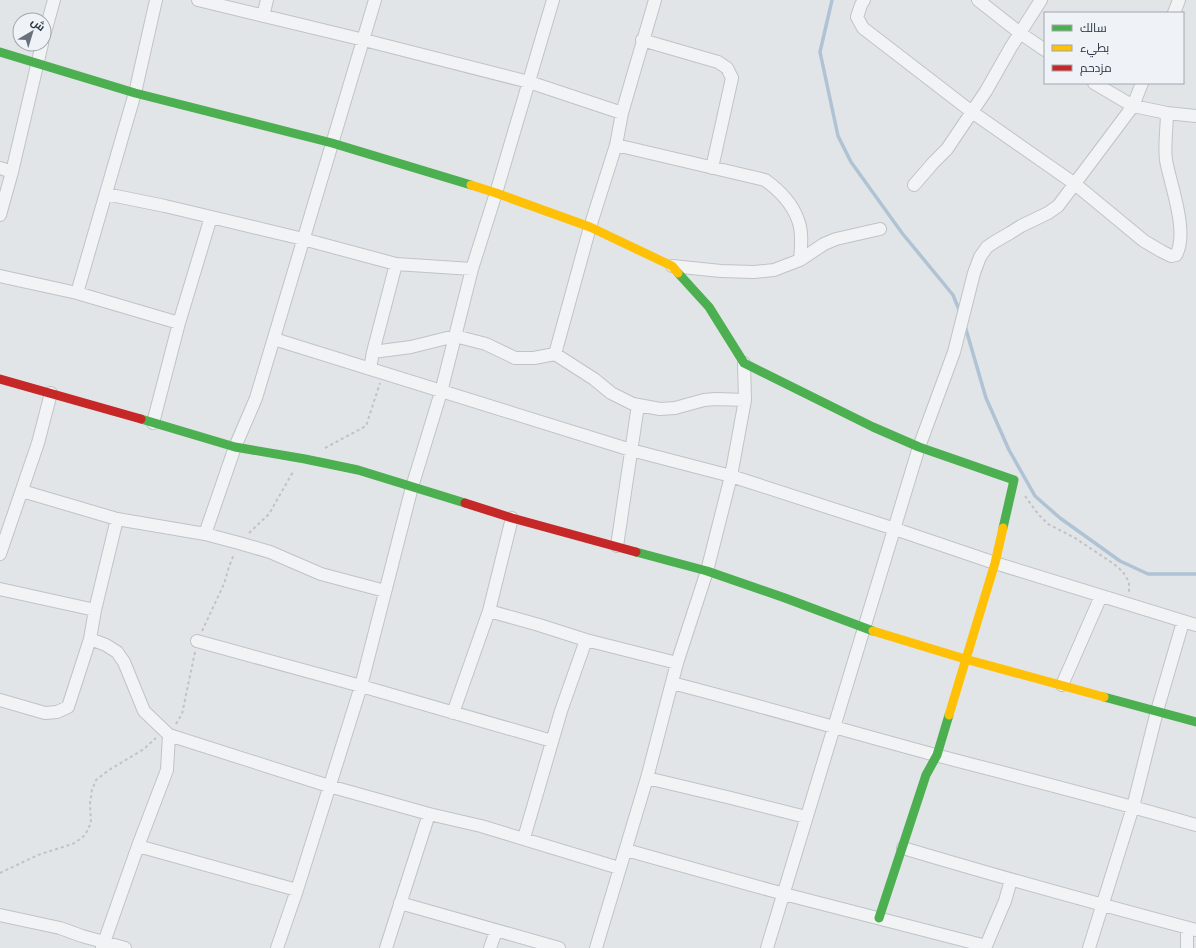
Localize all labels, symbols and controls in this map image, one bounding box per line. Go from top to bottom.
north arrow [12,12,52,52]
legend [1044,12,1184,84]
text: ش [28,13,49,35]
text: سالك [1080,19,1107,36]
text: بطيء [1080,39,1109,58]
text: مزدحم [1080,59,1112,76]

